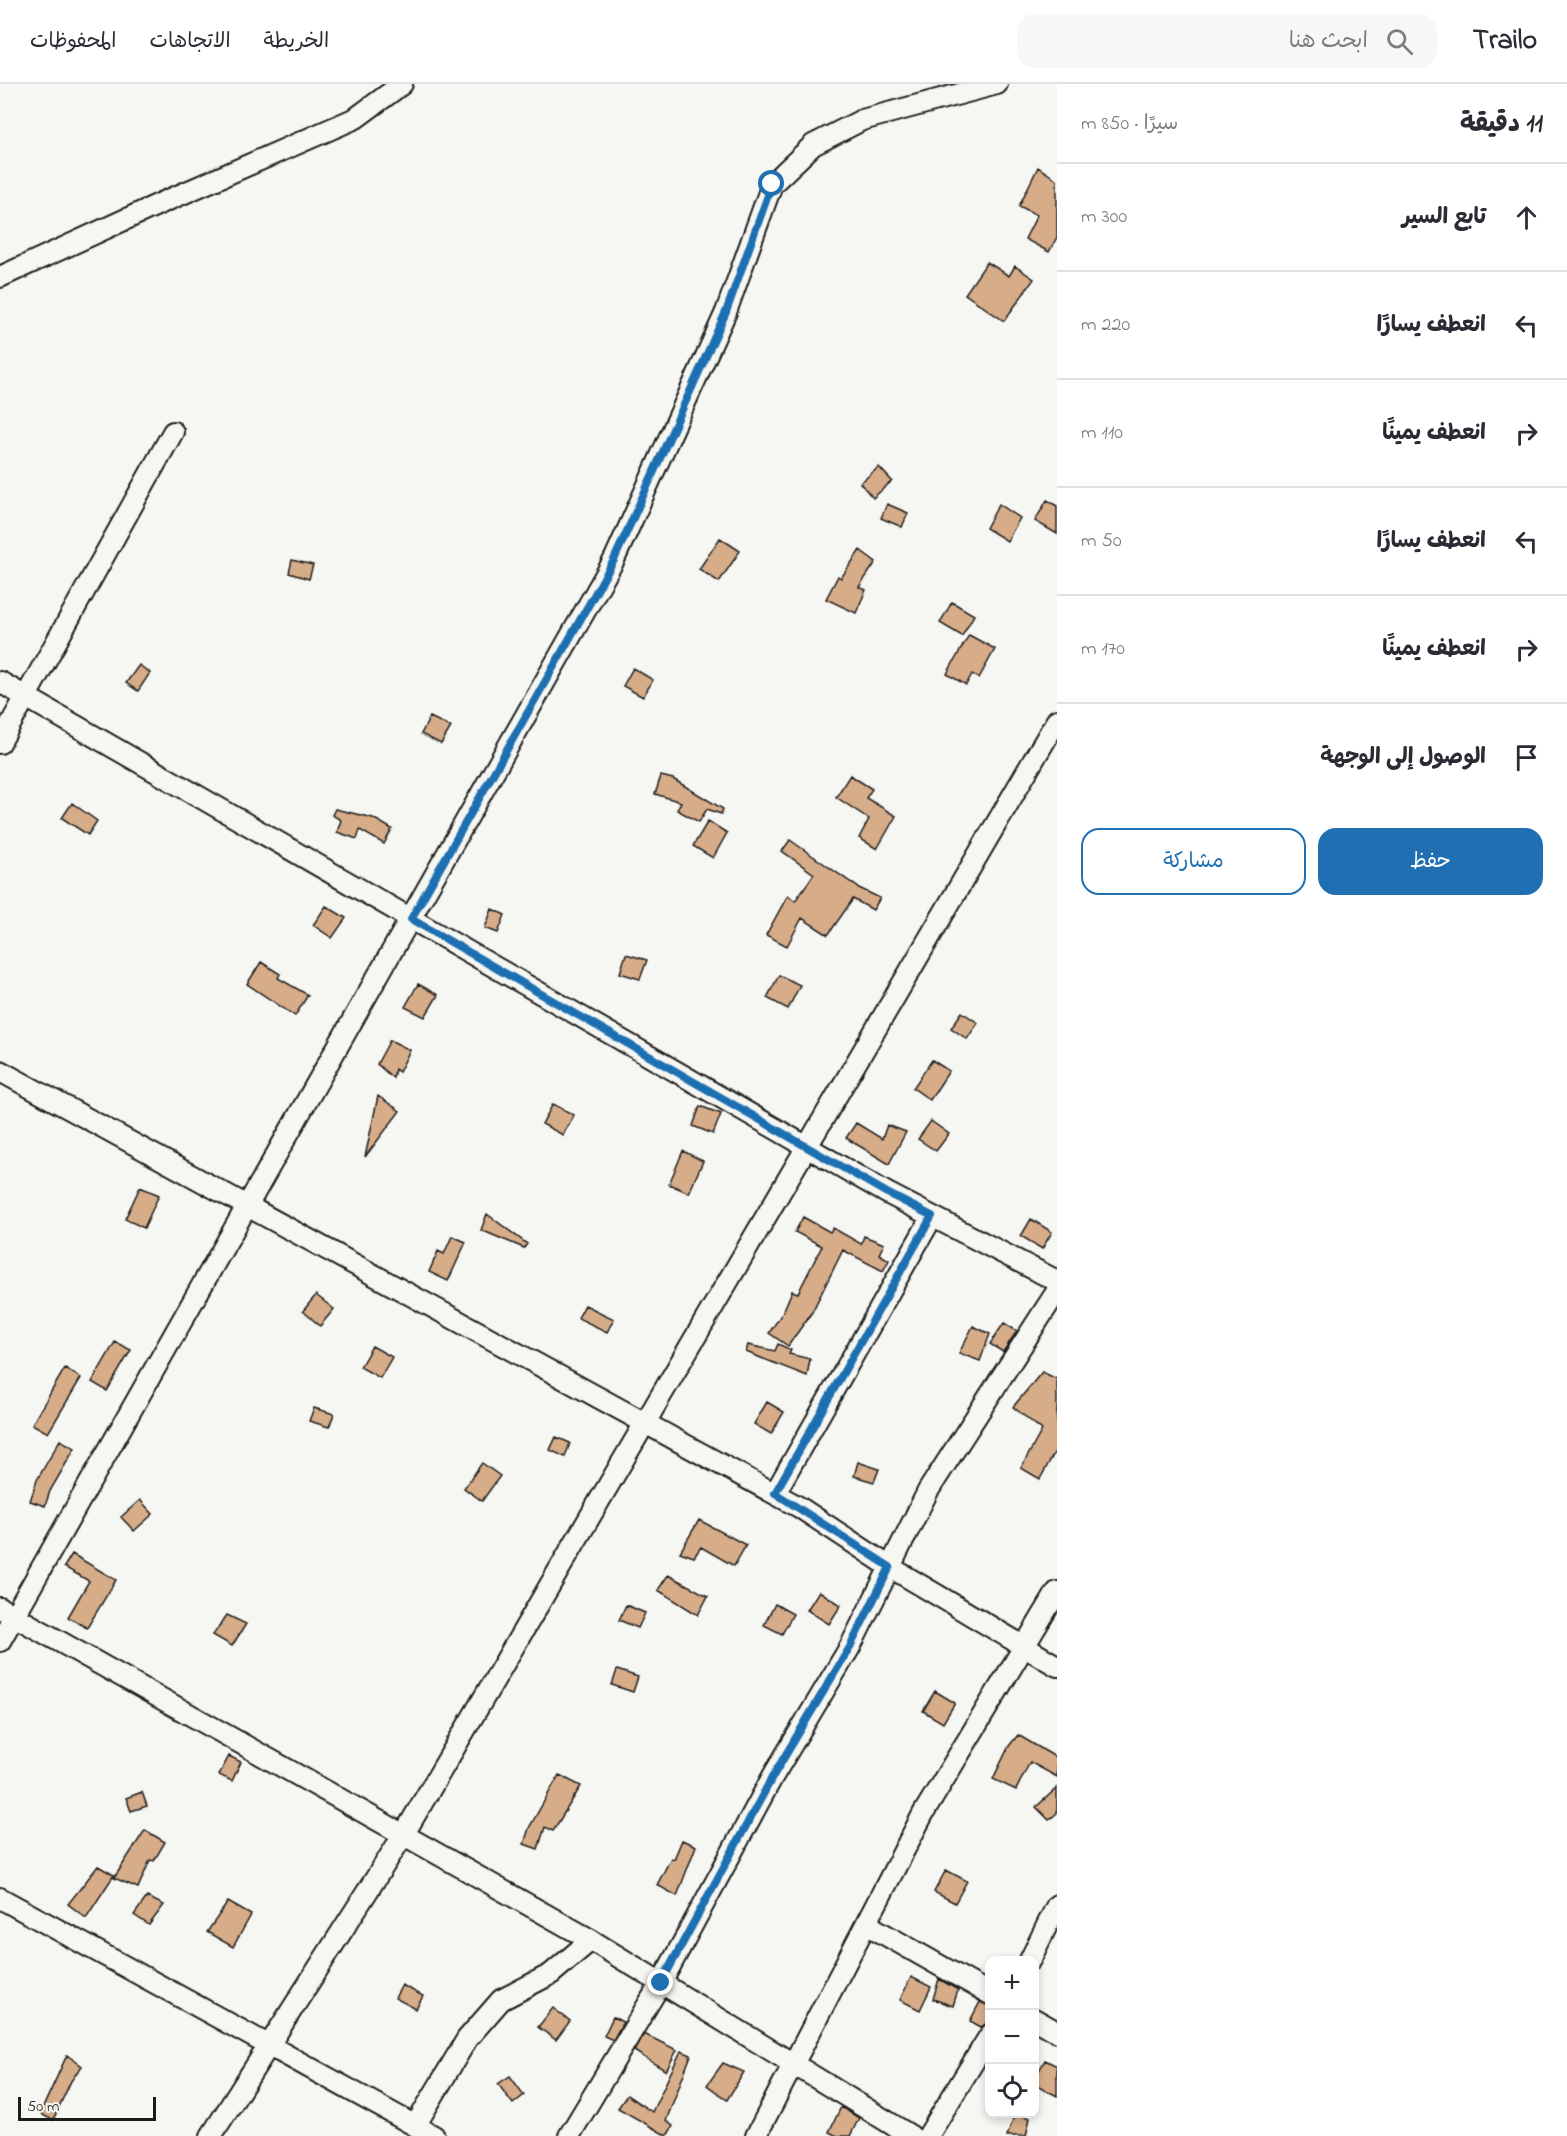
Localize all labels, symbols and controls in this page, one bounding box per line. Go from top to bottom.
search box [1017,14,1437,68]
text: Trailo [1473,21,1537,62]
icon: search [1383,25,1416,58]
text: ابحث هنا [1289,26,1368,58]
text: المحفوظات [30,27,116,57]
text: الاتجاهات [149,27,231,57]
text: الخريطة [264,27,329,57]
text: 11 دقيقة [1460,106,1543,144]
text: سيرًا · 850 m [1081,110,1178,139]
route start [758,170,784,196]
icon: ahead [1510,201,1543,234]
text: تابع السير [1402,202,1486,234]
text: 300 m [1081,203,1127,232]
icon: left [1510,309,1543,342]
text: انعطف يسارًا [1377,310,1486,342]
text: 220 m [1081,311,1130,340]
icon: right [1510,417,1543,450]
text: انعطف يمينًا [1382,418,1486,450]
text: 110 m [1081,419,1123,448]
icon: left [1510,525,1543,558]
text: انعطف يسارًا [1377,526,1486,558]
text: 50 m [1081,527,1122,556]
icon: right [1510,633,1543,666]
text: انعطف يمينًا [1382,634,1486,666]
text: 170 m [1081,635,1125,664]
icon: arrive [1510,741,1543,774]
text: الوصول إلى الوجهة [1320,742,1486,774]
button: مشاركة [1081,828,1306,895]
button: حفظ [1318,828,1543,895]
map controls [985,1956,1039,2118]
button: + [985,1956,1039,2010]
route end [647,1969,673,1995]
button: − [985,2010,1039,2064]
button: locate [985,2064,1039,2118]
scale bar [18,2094,156,2122]
text: 50 m [27,2095,59,2119]

